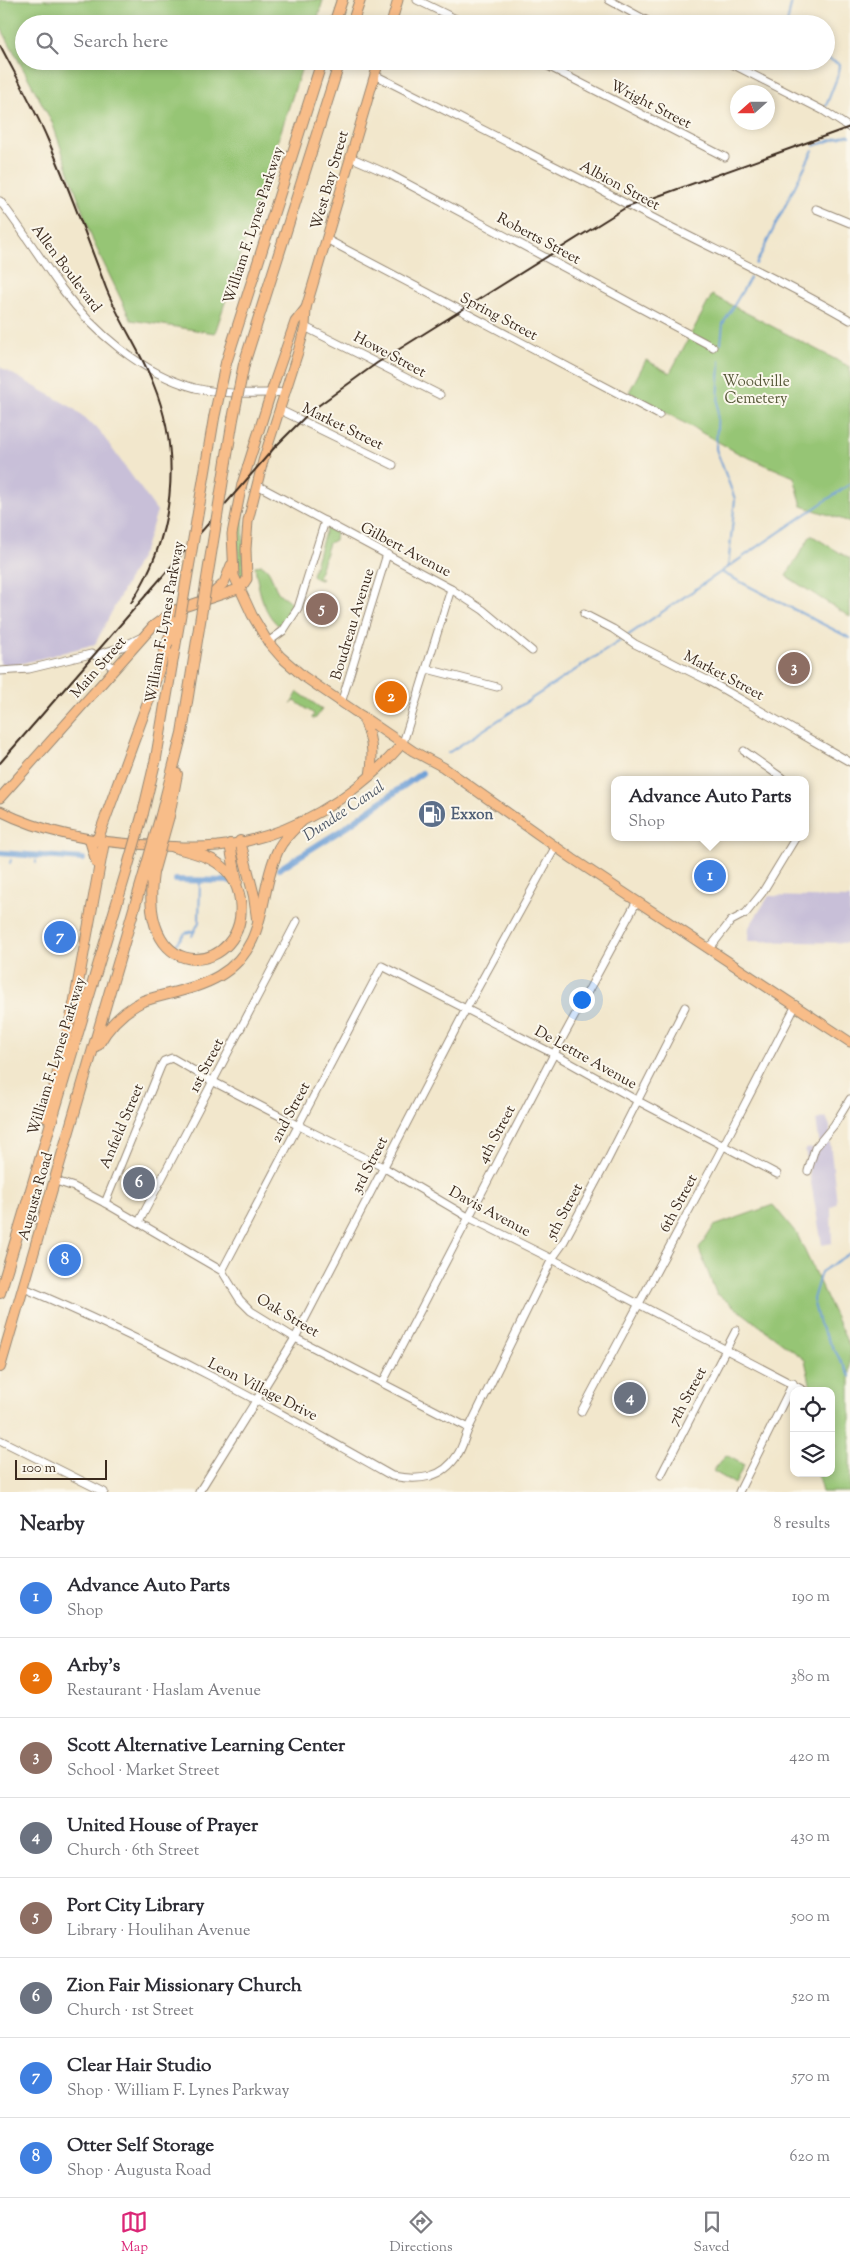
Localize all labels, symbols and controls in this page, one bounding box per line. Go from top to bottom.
search box [15,15,835,70]
icon: search [33,29,61,57]
text: Search here [73,29,168,56]
street label: Wright Street [606,76,695,135]
north arrow [730,85,775,130]
street label: West Bay Street [306,129,355,232]
street label: William F. Lynes Parkway [219,143,290,307]
street label: Albion Street [576,156,663,216]
street label: Roberts Street [493,208,584,270]
street label: Allen Boulevard [26,221,106,318]
street label: Spring Street [456,288,541,347]
street label: Howe Street [349,327,429,383]
park label: Woodville Cemetery [722,372,790,410]
street label: Market Street [298,399,386,456]
street label: Gilbert Avenue [356,518,454,583]
street label: William F. Lynes Parkway [141,539,190,705]
street label: Boudreau Avenue [326,566,380,683]
pin: 5 [306,590,338,628]
street label: Main Street [66,633,132,703]
street label: Market Street [680,646,767,706]
pin: 3 [778,649,810,687]
pin: 2 [375,678,407,716]
water label: Dundee Canal [299,776,390,848]
popup [611,776,809,841]
text: Advance Auto Parts [629,784,791,811]
fuel station icon: Exxon [417,799,447,829]
place label: Exxon [451,805,494,826]
text: Shop [629,811,665,834]
pin: 1 [694,857,726,895]
pin: 7 [44,918,76,956]
street label: William F. Lynes Parkway [23,974,92,1138]
your location [569,987,595,1013]
street label: De Lettre Avenue [530,1021,640,1095]
street label: 1st Street [185,1035,230,1096]
street label: 2nd Street [267,1079,316,1147]
street label: Anfield Street [95,1081,150,1172]
street label: 4th Street [473,1102,521,1168]
street label: 3rd Street [347,1133,394,1198]
street label: Augusta Road [14,1149,59,1243]
pin: 6 [123,1164,155,1202]
street label: 6th Street [655,1171,703,1237]
street label: 5th Street [541,1180,589,1244]
street label: Davis Avenue [445,1182,534,1243]
pin: 8 [49,1241,81,1279]
street label: Oak Street [252,1289,323,1343]
street label: Leon Village Drive [204,1354,321,1427]
street label: 7th Street [664,1364,712,1430]
pin: 4 [614,1379,646,1417]
map controls [790,1387,835,1477]
button: locate [790,1387,835,1432]
button: layers [790,1432,835,1477]
scale bar [15,1457,108,1480]
text: 100 m [22,1459,56,1479]
text: Nearby [20,1510,85,1540]
text: 8 results [774,1513,830,1536]
text: Advance Auto Parts [67,1573,230,1600]
text: 1 [33,1586,39,1609]
text: 190 m [792,1586,830,1609]
text: Shop [67,1600,103,1623]
text: Arby's [67,1653,120,1680]
text: 2 [32,1666,40,1689]
text: 380 m [790,1666,830,1689]
text: Restaurant · Haslam Avenue [67,1680,261,1703]
text: Scott Alternative Learning Center [67,1733,345,1760]
text: 3 [33,1746,39,1769]
text: 420 m [789,1746,830,1769]
text: School · Market Street [67,1760,219,1783]
text: United House of Prayer [67,1813,258,1840]
text: 4 [32,1826,40,1849]
text: 430 m [791,1826,830,1849]
text: Church · 6th Street [67,1840,199,1863]
text: Port City Library [67,1893,205,1920]
text: 5 [33,1906,39,1929]
text: 500 m [791,1906,830,1929]
text: Library · Houlihan Avenue [67,1920,250,1943]
text: Zion Fair Missionary Church [67,1973,302,2000]
text: 6 [32,1986,40,2009]
text: 520 m [792,1986,830,2009]
text: Church · 1st Street [67,2000,194,2023]
text: Clear Hair Studio [67,2053,211,2080]
text: 7 [32,2066,40,2089]
text: 570 m [792,2066,830,2089]
text: Shop · William F. Lynes Parkway [67,2080,290,2103]
text: Otter Self Storage [67,2133,214,2160]
text: 8 [32,2146,40,2169]
text: 620 m [790,2146,830,2169]
text: Shop · Augusta Road [67,2160,211,2183]
tab: Map [120,2208,148,2258]
tab: Directions [389,2208,453,2258]
tab: Saved [694,2208,729,2258]

